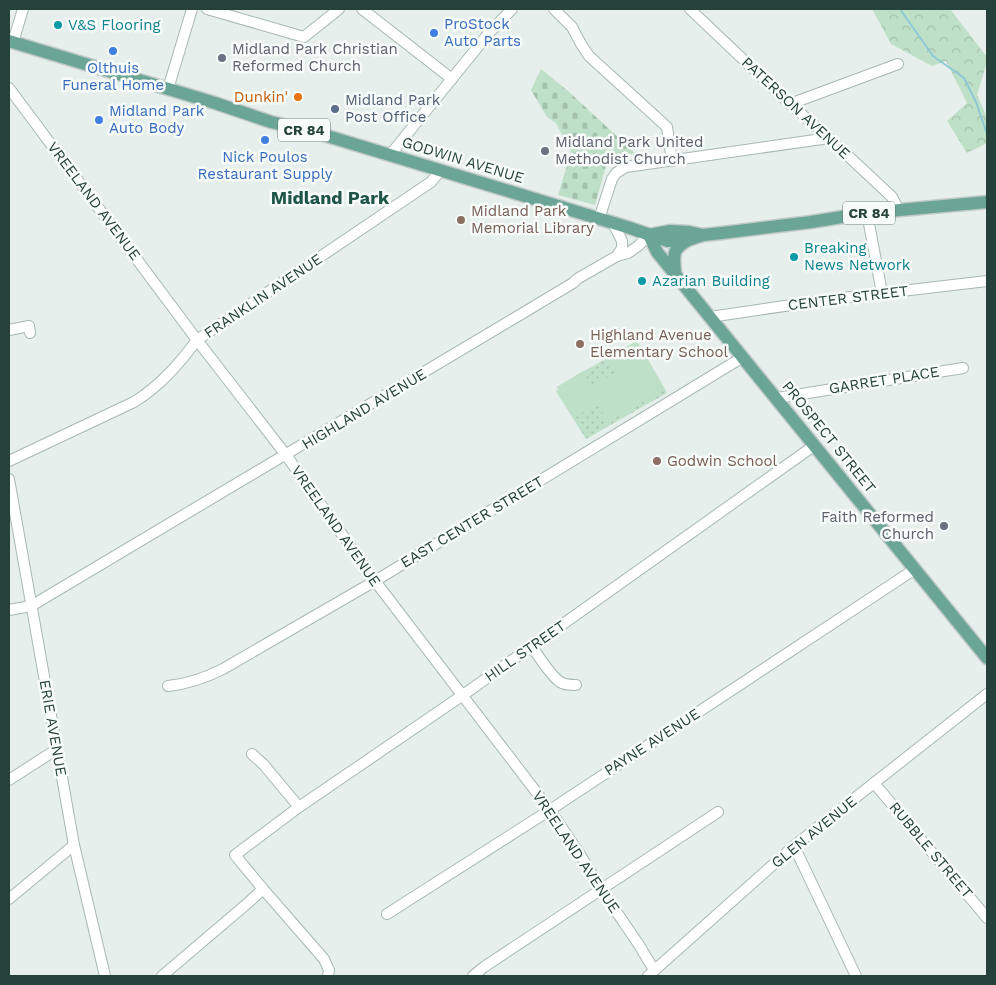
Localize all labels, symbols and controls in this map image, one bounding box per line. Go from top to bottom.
place label: ProStock Auto Parts [444,15,521,50]
place label: V&S Flooring [68,16,160,34]
marker: V&S Flooring [52,19,64,31]
marker: ProStock Auto Parts [428,27,440,39]
place label: Midland Park Christian Reformed Church [232,40,398,75]
marker: Olthuis Funeral Home [107,45,119,57]
marker: Midland Park Christian Reformed Church [216,52,228,64]
street label: PATERSON AVENUE [738,53,854,163]
place label: Olthuis Funeral Home [62,59,164,94]
place label: Dunkin' [234,88,288,106]
marker: Dunkin' [292,91,304,103]
place label: Midland Park Post Office [345,91,441,126]
place label: Midland Park Auto Body [109,102,205,137]
marker: Midland Park Post Office [329,103,341,115]
marker: Midland Park Auto Body [93,114,105,126]
road number: CR 84 [278,118,330,142]
street label: GODWIN AVENUE [400,133,526,187]
place label: Midland Park United Methodist Church [555,133,703,168]
marker: Nick Poulos Restaurant Supply [259,134,271,146]
street label: VREELAND AVENUE [44,138,144,264]
marker: Midland Park United Methodist Church [539,145,551,157]
place label: Nick Poulos Restaurant Supply [198,148,333,183]
district label: Midland Park [271,187,390,208]
place label: Midland Park Memorial Library [471,202,594,237]
road number: CR 84 [843,202,895,224]
marker: Midland Park Memorial Library [455,214,467,226]
place label: Breaking News Network [804,239,911,274]
street label: FRANKLIN AVENUE [201,250,325,342]
marker: Breaking News Network [788,251,800,263]
place label: Azarian Building [652,272,770,290]
marker: Azarian Building [636,275,648,287]
street label: CENTER STREET [787,282,909,314]
place label: Highland Avenue Elementary School [590,326,729,361]
marker: Highland Avenue Elementary School [574,338,586,350]
street label: GARRET PLACE [827,362,941,398]
street label: HIGHLAND AVENUE [298,365,430,453]
street label: PROSPECT STREET [778,377,880,497]
place label: Godwin School [667,452,777,470]
marker: Godwin School [651,455,663,467]
street label: VREELAND AVENUE [287,462,385,590]
street label: EAST CENTER STREET [397,472,547,572]
place label: Faith Reformed Church [821,508,934,543]
marker: Faith Reformed Church [938,520,950,532]
street label: HILL STREET [481,617,569,685]
street label: ERIE AVENUE [36,678,70,778]
street label: PAYNE AVENUE [601,704,703,780]
street label: VREELAND AVENUE [528,787,624,917]
street label: GLEN AVENUE [768,792,860,872]
street label: RUBBLE STREET [885,798,977,902]

